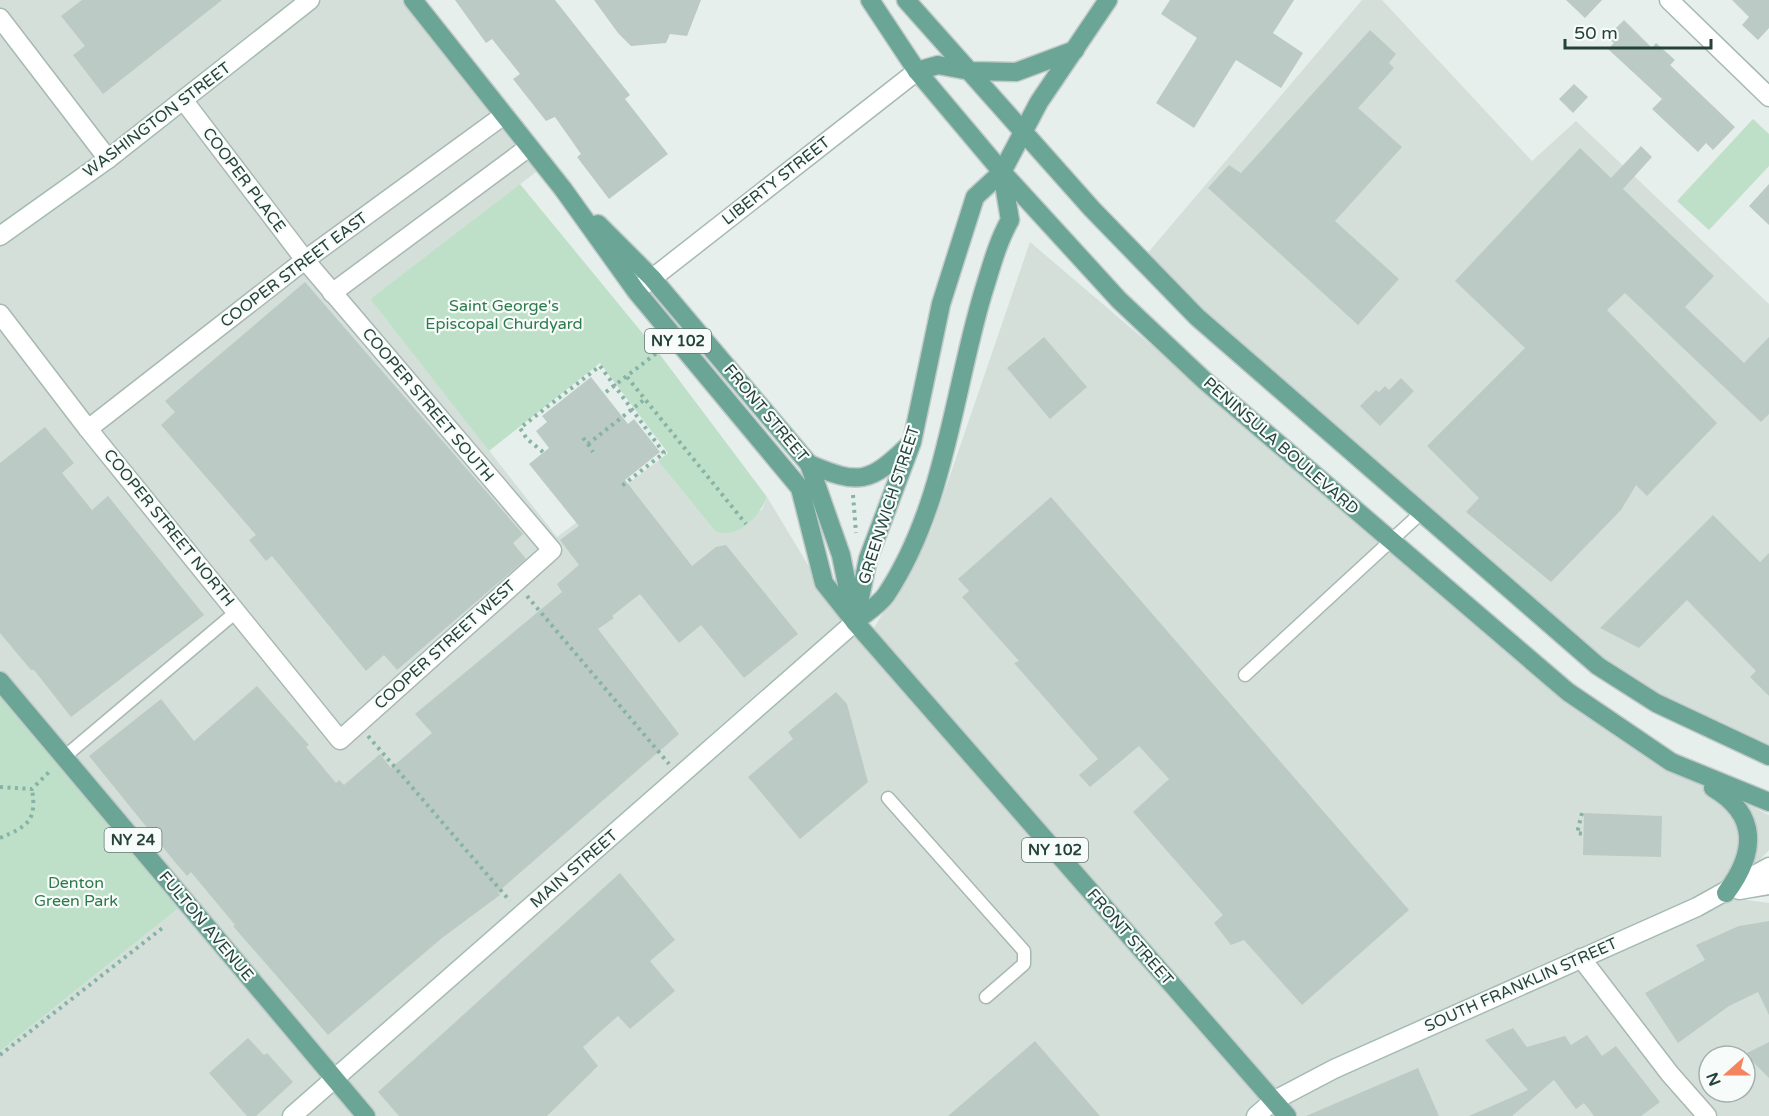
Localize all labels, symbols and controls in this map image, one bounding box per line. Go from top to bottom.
scale bar [1565,12,1710,50]
text: 50 m [1574,22,1618,44]
street label: WASHINGTON STREET [79,58,235,182]
street label: COOPER PLACE [198,124,290,236]
street label: LIBERTY STREET [718,132,834,229]
street label: COOPER STREET EAST [216,208,372,332]
park label: Saint George's Episcopal Churdyard [425,296,583,334]
street label: COOPER STREET SOUTH [358,324,498,486]
road number: NY 102 [645,329,711,353]
street label: FRONT STREET [719,360,813,466]
street label: PENINSULA BOULEVARD [1199,373,1363,519]
street label: GREENWICH STREET [854,423,924,587]
street label: COOPER STREET NORTH [99,445,239,611]
street label: COOPER STREET WEST [370,576,520,714]
street label: MAIN STREET [526,825,622,912]
road number: NY 24 [104,828,162,852]
road number: NY 102 [1022,838,1088,862]
street label: FULTON AVENUE [154,867,258,985]
park label: Denton Green Park [34,873,118,911]
street label: FRONT STREET [1083,885,1178,990]
street label: SOUTH FRANKLIN STREET [1421,933,1621,1037]
north arrow [1697,1044,1757,1104]
text: N [1702,1069,1726,1089]

